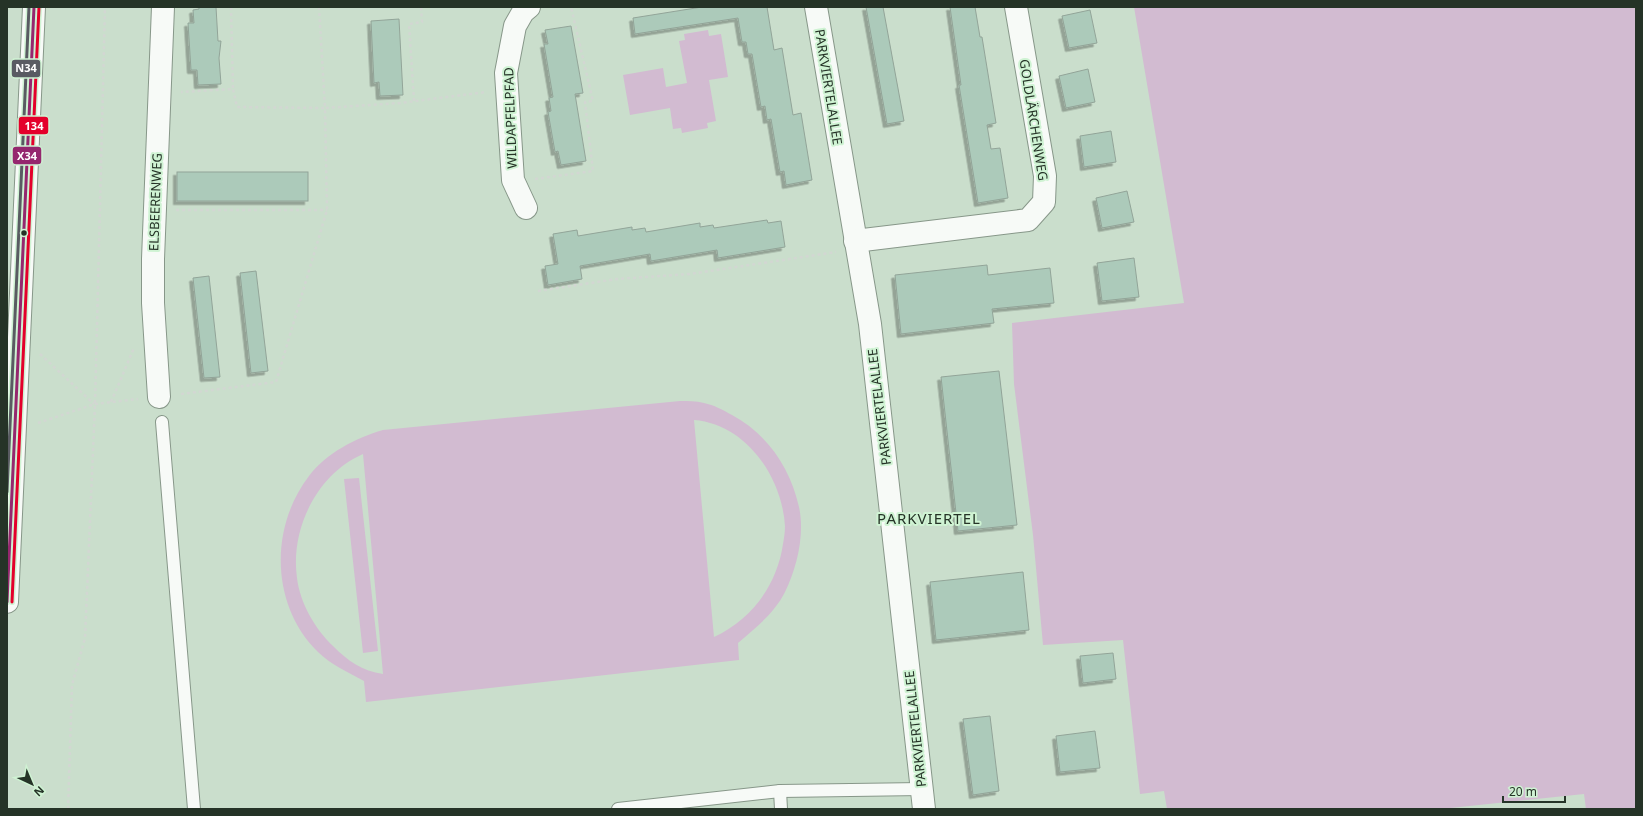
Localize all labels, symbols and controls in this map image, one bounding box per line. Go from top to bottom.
street label: PARKVIERTELALLEE [811,28,847,146]
street label: GOLDLÄRCHENWEG [1015,58,1053,182]
line badge: N34 [11,59,41,78]
text: N34 [15,60,37,75]
street label: WILDAPFELPFAD [499,67,521,169]
line badge: 134 [18,116,49,135]
text: 134 [25,118,44,133]
line badge: X34 [12,146,42,165]
text: X34 [17,148,38,163]
street label: ELSBEERENWEG [144,153,166,251]
unlabelled marker [19,228,29,238]
street label: PARKVIERTELALLEE [863,348,895,466]
district label: PARKVIERTEL [877,508,981,528]
street label: PARKVIERTELALLEE [900,670,930,788]
north arrow [12,764,52,804]
scale bar [1503,778,1565,804]
text: N [31,783,48,800]
text: 20 m [1509,783,1537,800]

